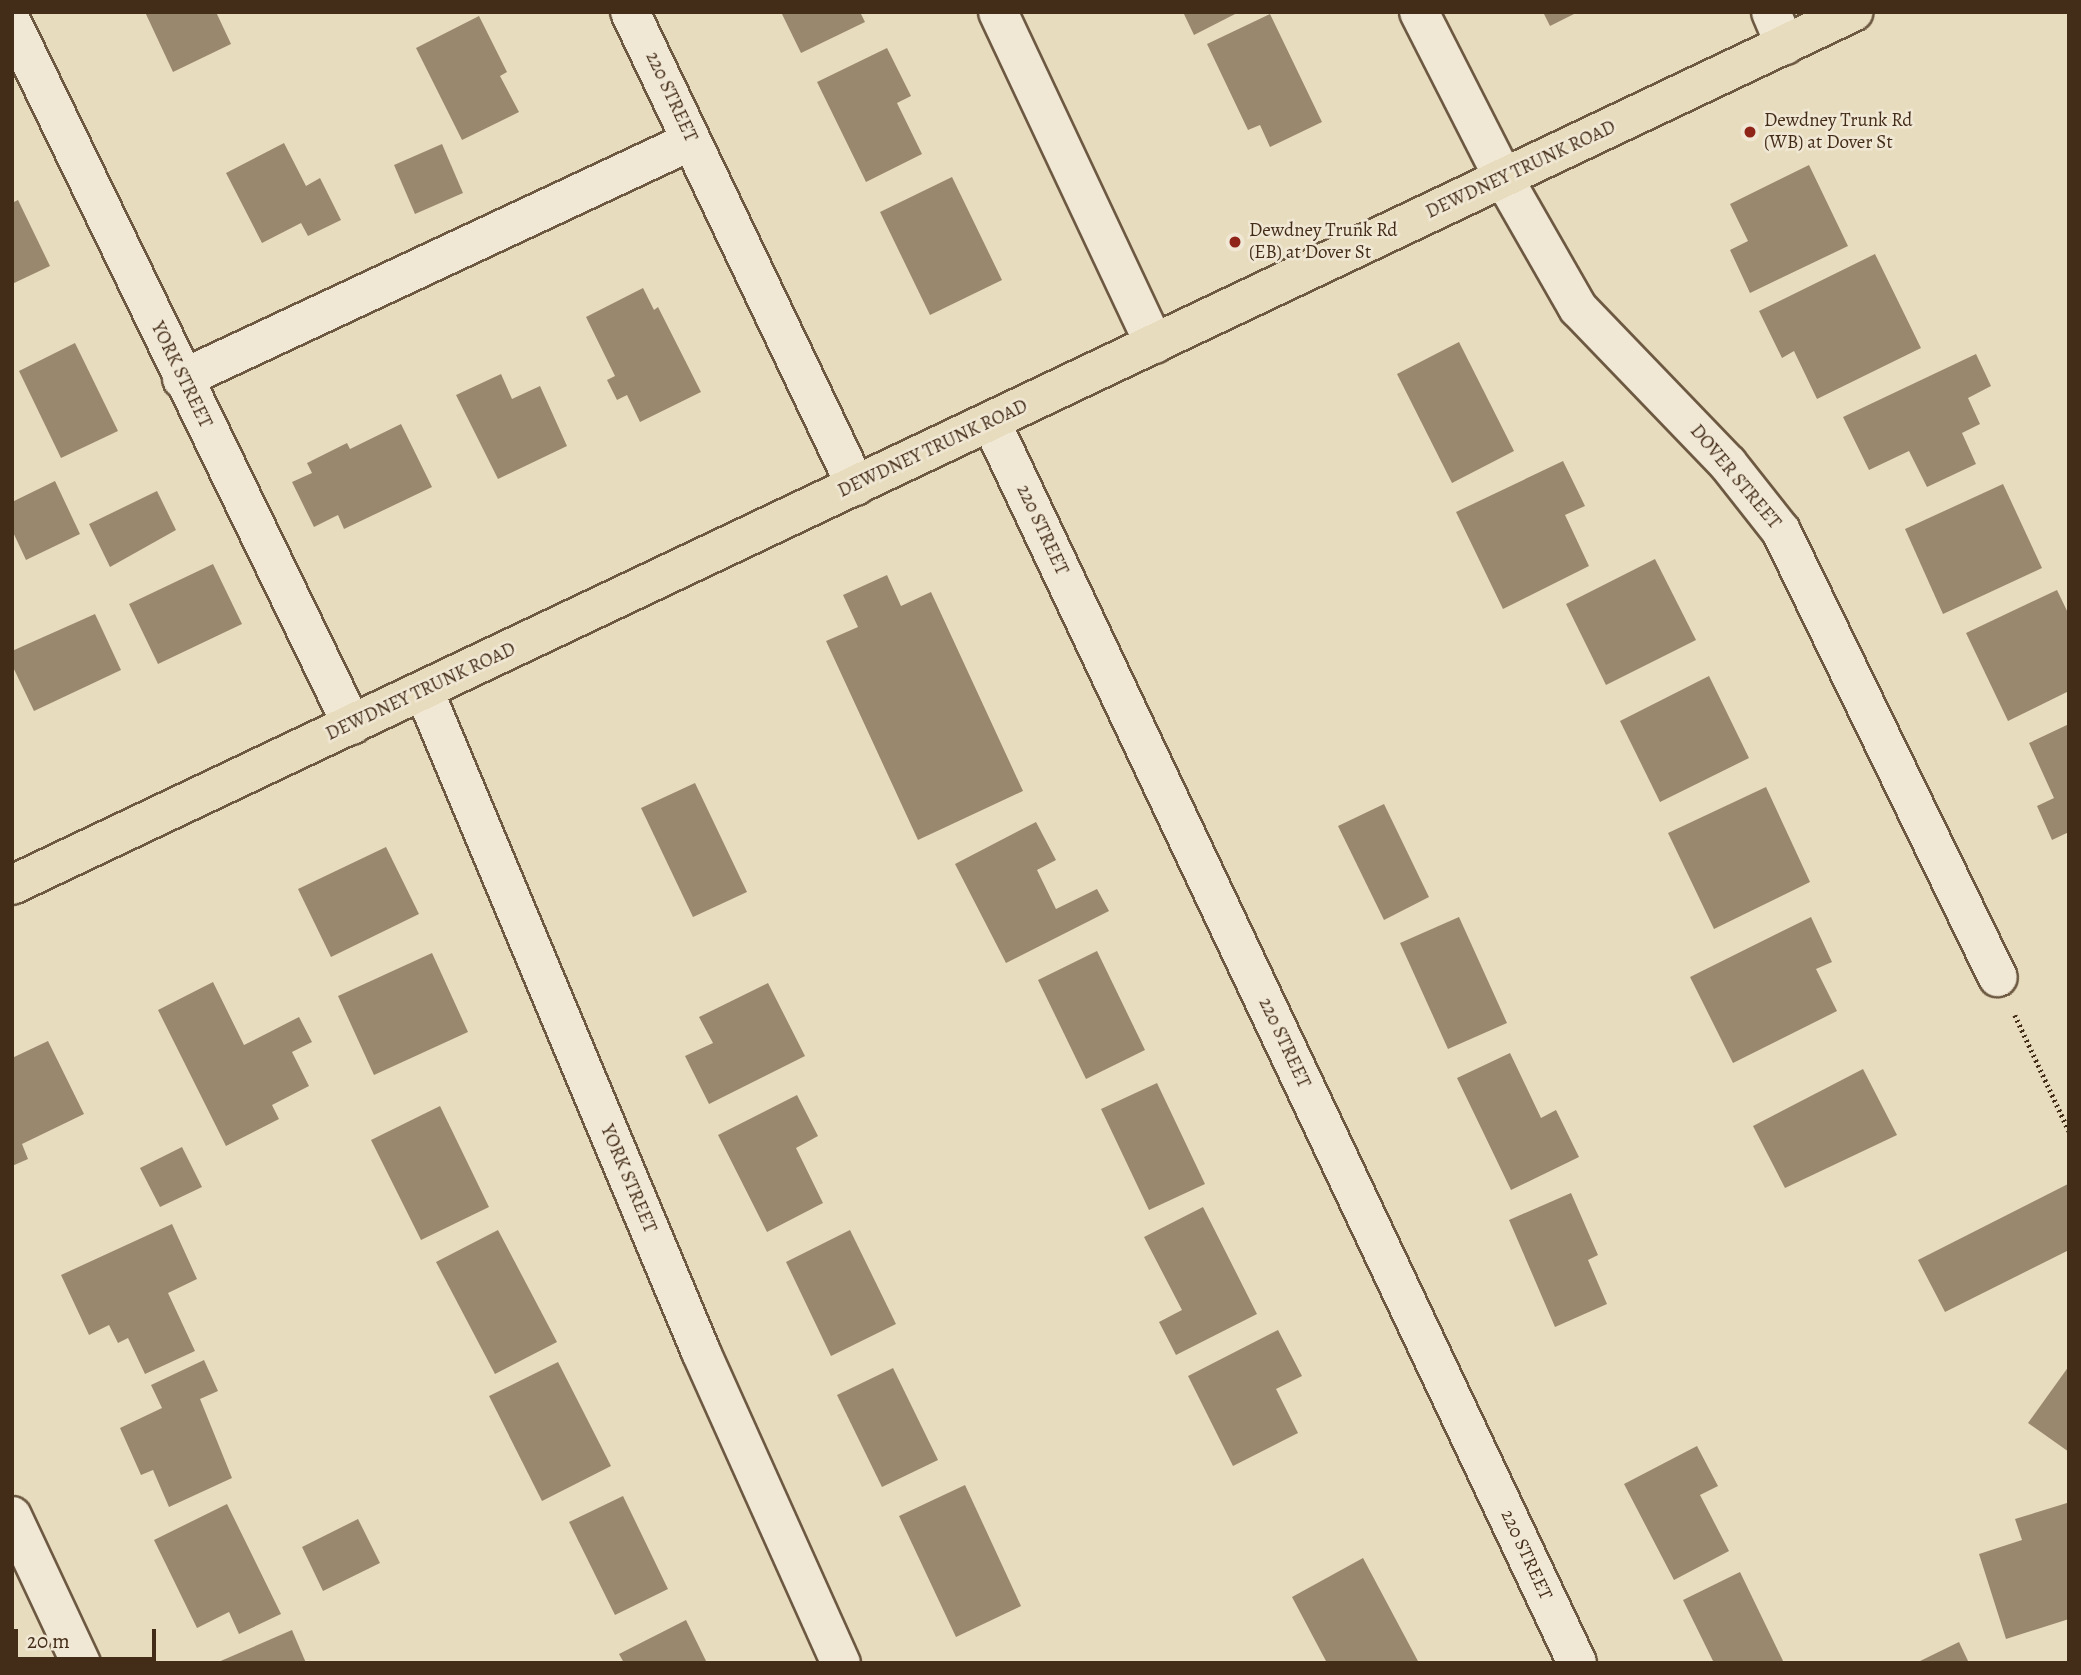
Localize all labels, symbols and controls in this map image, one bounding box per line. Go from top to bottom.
street label: 220 STREET [640,48,702,146]
place label: Dewdney Trunk Rd (WB) at Dover St [1764,110,1913,154]
street label: DEWDNEY TRUNK ROAD [1423,116,1619,224]
marker: Dewdney Trunk Rd (WB) at Dover St [1742,124,1758,140]
place label: Dewdney Trunk Rd (EB) at Dover St [1249,220,1398,264]
marker: Dewdney Trunk Rd (EB) at Dover St [1227,234,1243,250]
street label: YORK STREET [146,318,216,432]
street label: DEWDNEY TRUNK ROAD [835,395,1031,503]
street label: DOVER STREET [1685,420,1785,534]
street label: 220 STREET [1011,481,1073,579]
street label: DEWDNEY TRUNK ROAD [323,638,519,746]
street label: 220 STREET [1253,994,1315,1092]
street label: YORK STREET [595,1122,661,1236]
street label: 220 STREET [1495,1506,1557,1604]
scale bar [18,1616,159,1660]
text: 20 m [27,1627,70,1655]

